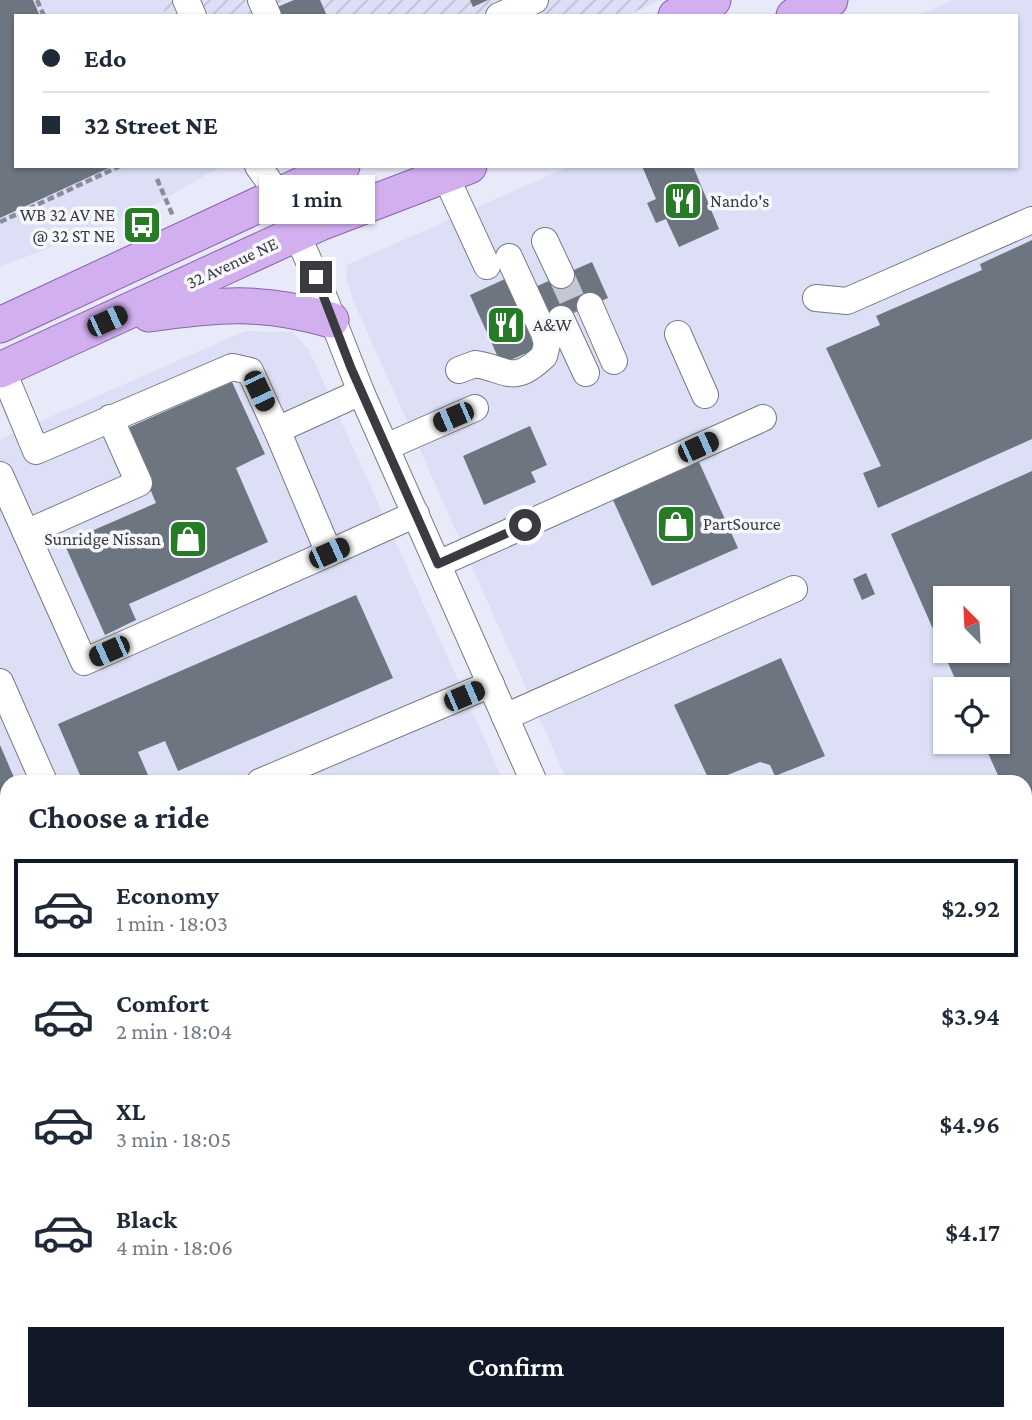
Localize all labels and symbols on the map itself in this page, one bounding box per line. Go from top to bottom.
callout: 1 min [258,176,374,224]
restaurant icon: Nando's [662,180,704,222]
place label: Nando's [710,191,769,211]
bus stop icon: WB 32 AV NE @ 32 ST NE [121,204,163,246]
place label: WB 32 AV NE @ 32 ST NE [20,205,115,246]
street label: 32 Avenue NE [183,233,281,293]
route end [300,261,332,293]
car [84,303,131,339]
restaurant icon: A&W [485,304,527,346]
place label: A&W [533,315,572,335]
car [241,368,278,414]
car [430,399,477,435]
car [675,429,722,465]
shop icon: PartSource [655,503,697,545]
route start [509,509,541,541]
place label: PartSource [703,514,781,534]
shop icon: Sunridge Nissan [167,518,209,560]
place label: Sunridge Nissan [44,529,161,549]
car [306,535,353,571]
north arrow [933,586,1010,663]
car [86,633,133,669]
car [441,678,488,714]

